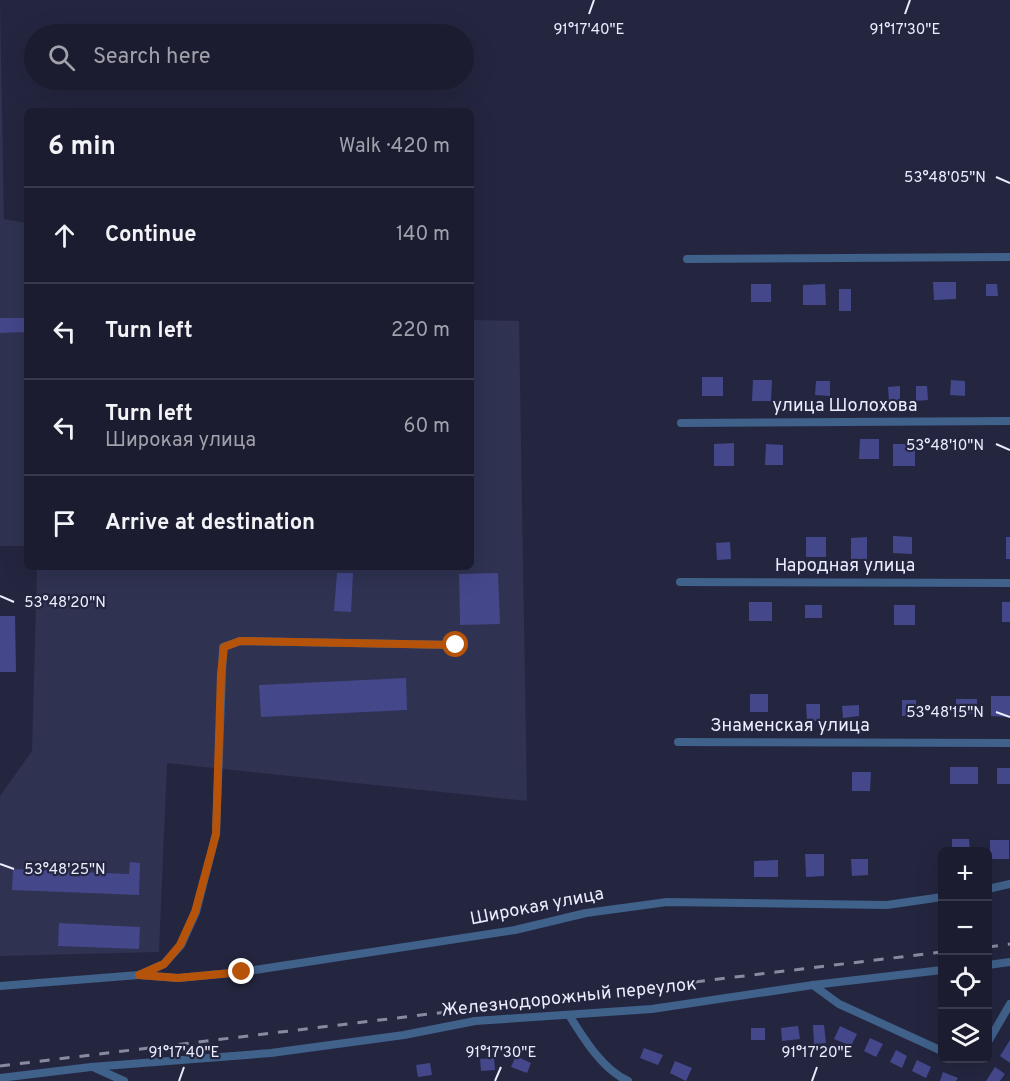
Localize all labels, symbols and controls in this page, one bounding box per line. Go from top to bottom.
text: 91°17'40"E [553,21,625,40]
text: 91°17'30"E [870,21,940,40]
search box [24,24,474,90]
icon: search [45,41,78,74]
text: Search here [93,44,211,71]
text: 6 min [48,131,116,164]
text: Walk · 420 m [339,134,450,160]
text: 53°48'05"N [904,169,986,188]
icon: ahead [48,219,81,252]
text: Continue [105,222,196,249]
text: 140 m [396,222,450,248]
icon: left [48,315,81,348]
text: Turn left [105,318,193,345]
text: 220 m [391,318,450,344]
street label: улица Шолохова [773,395,917,418]
text: Turn left [105,401,193,428]
icon: left [48,411,81,444]
text: 60 m [404,414,450,440]
text: Широкая улица [105,428,256,454]
text: 53°48'10"N [906,437,984,456]
icon: arrive [48,507,81,540]
text: Arrive at destination [105,510,315,537]
street label: Народная улица [775,555,915,578]
text: 53°48'20"N [24,594,106,613]
route start [442,631,468,657]
text: 53°48'15"N [906,704,984,723]
street label: Знаменская улица [710,715,870,738]
map controls [938,847,992,1063]
button: + [938,847,992,901]
text: 53°48'25"N [24,861,106,880]
street label: Широкая улица [468,883,606,931]
button: − [938,901,992,955]
button: locate [938,955,992,1009]
route end [228,958,254,984]
street label: Железнодорожный переулок [440,973,698,1023]
button: layers [938,1009,992,1063]
text: 91°17'40"E [148,1044,220,1063]
text: 91°17'30"E [466,1044,536,1063]
text: 91°17'20"E [781,1044,853,1063]

